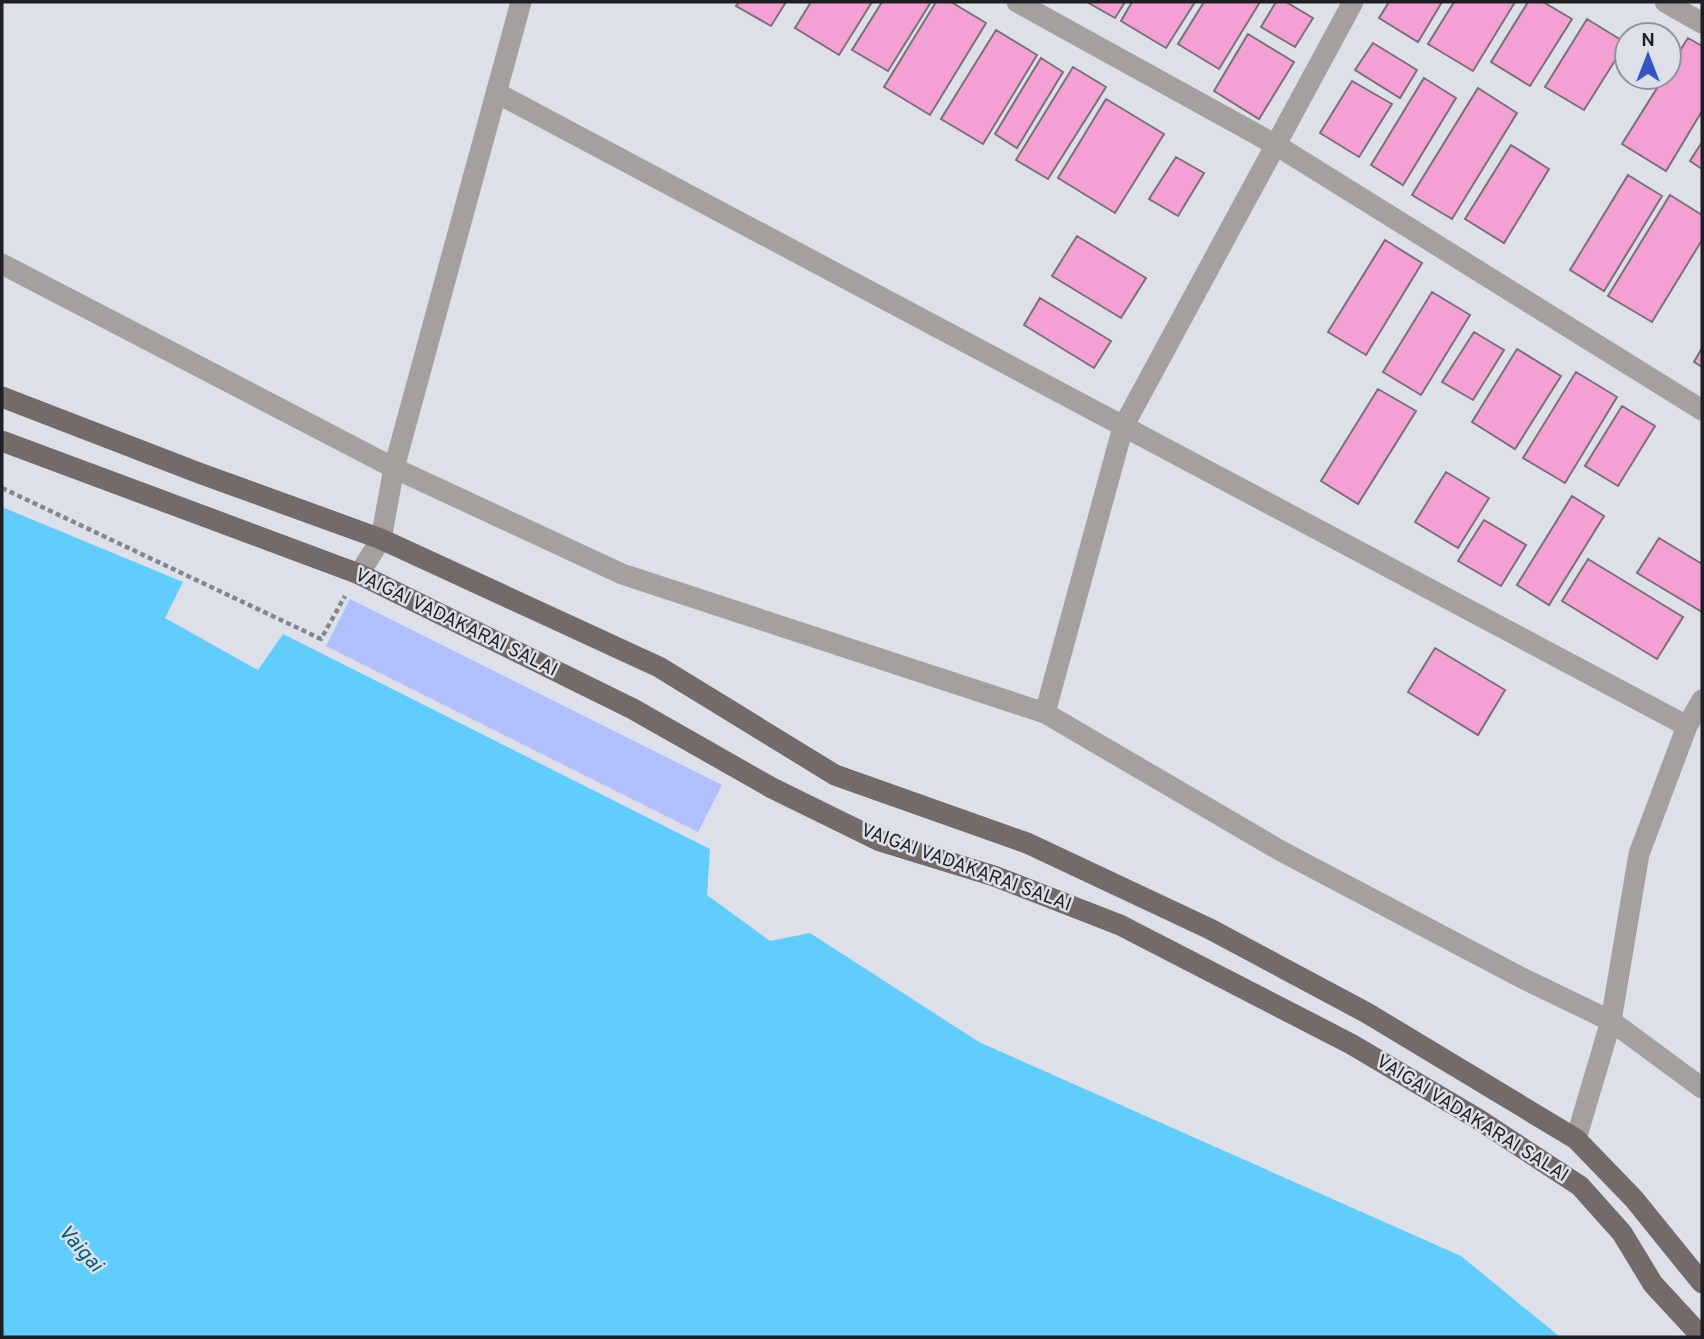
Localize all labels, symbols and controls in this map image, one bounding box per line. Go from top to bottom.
north arrow [1613,21,1683,91]
text: N [1641,29,1655,53]
street label: VAIGAI VADAKARAI SALAI [351,563,561,683]
street label: VAIGAI VADAKARAI SALAI [857,819,1075,917]
street label: VAIGAI VADAKARAI SALAI [1371,1050,1573,1188]
water label: Vaigai [52,1220,110,1280]

